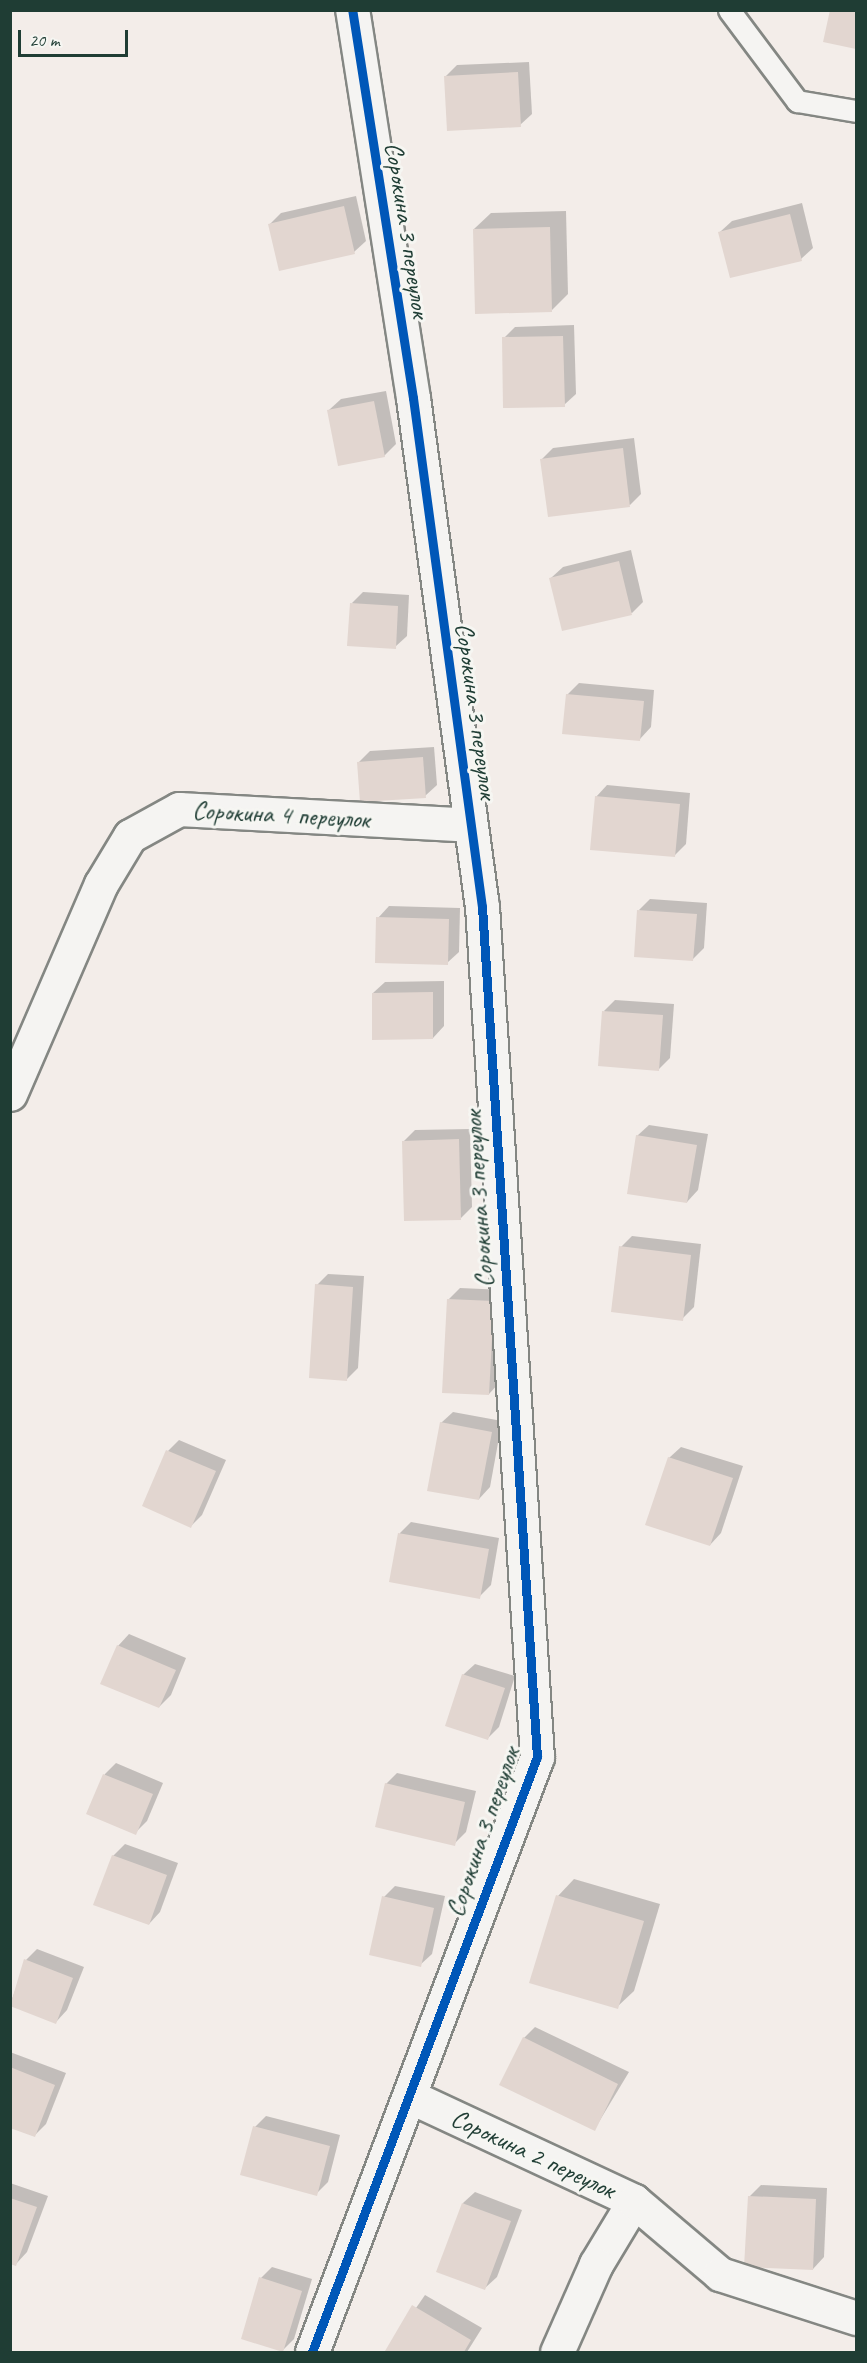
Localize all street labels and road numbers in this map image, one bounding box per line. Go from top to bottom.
street label: Сорокина 3 переулок [378,140,436,320]
street label: Сорокина 3 переулок [448,621,504,801]
street label: Сорокина 4 переулок [192,795,370,835]
street label: Сорокина 3 переулок [457,1109,501,1289]
street label: Сорокина 3 переулок [439,1743,527,1921]
street label: Сорокина 2 переулок [446,2102,620,2206]

